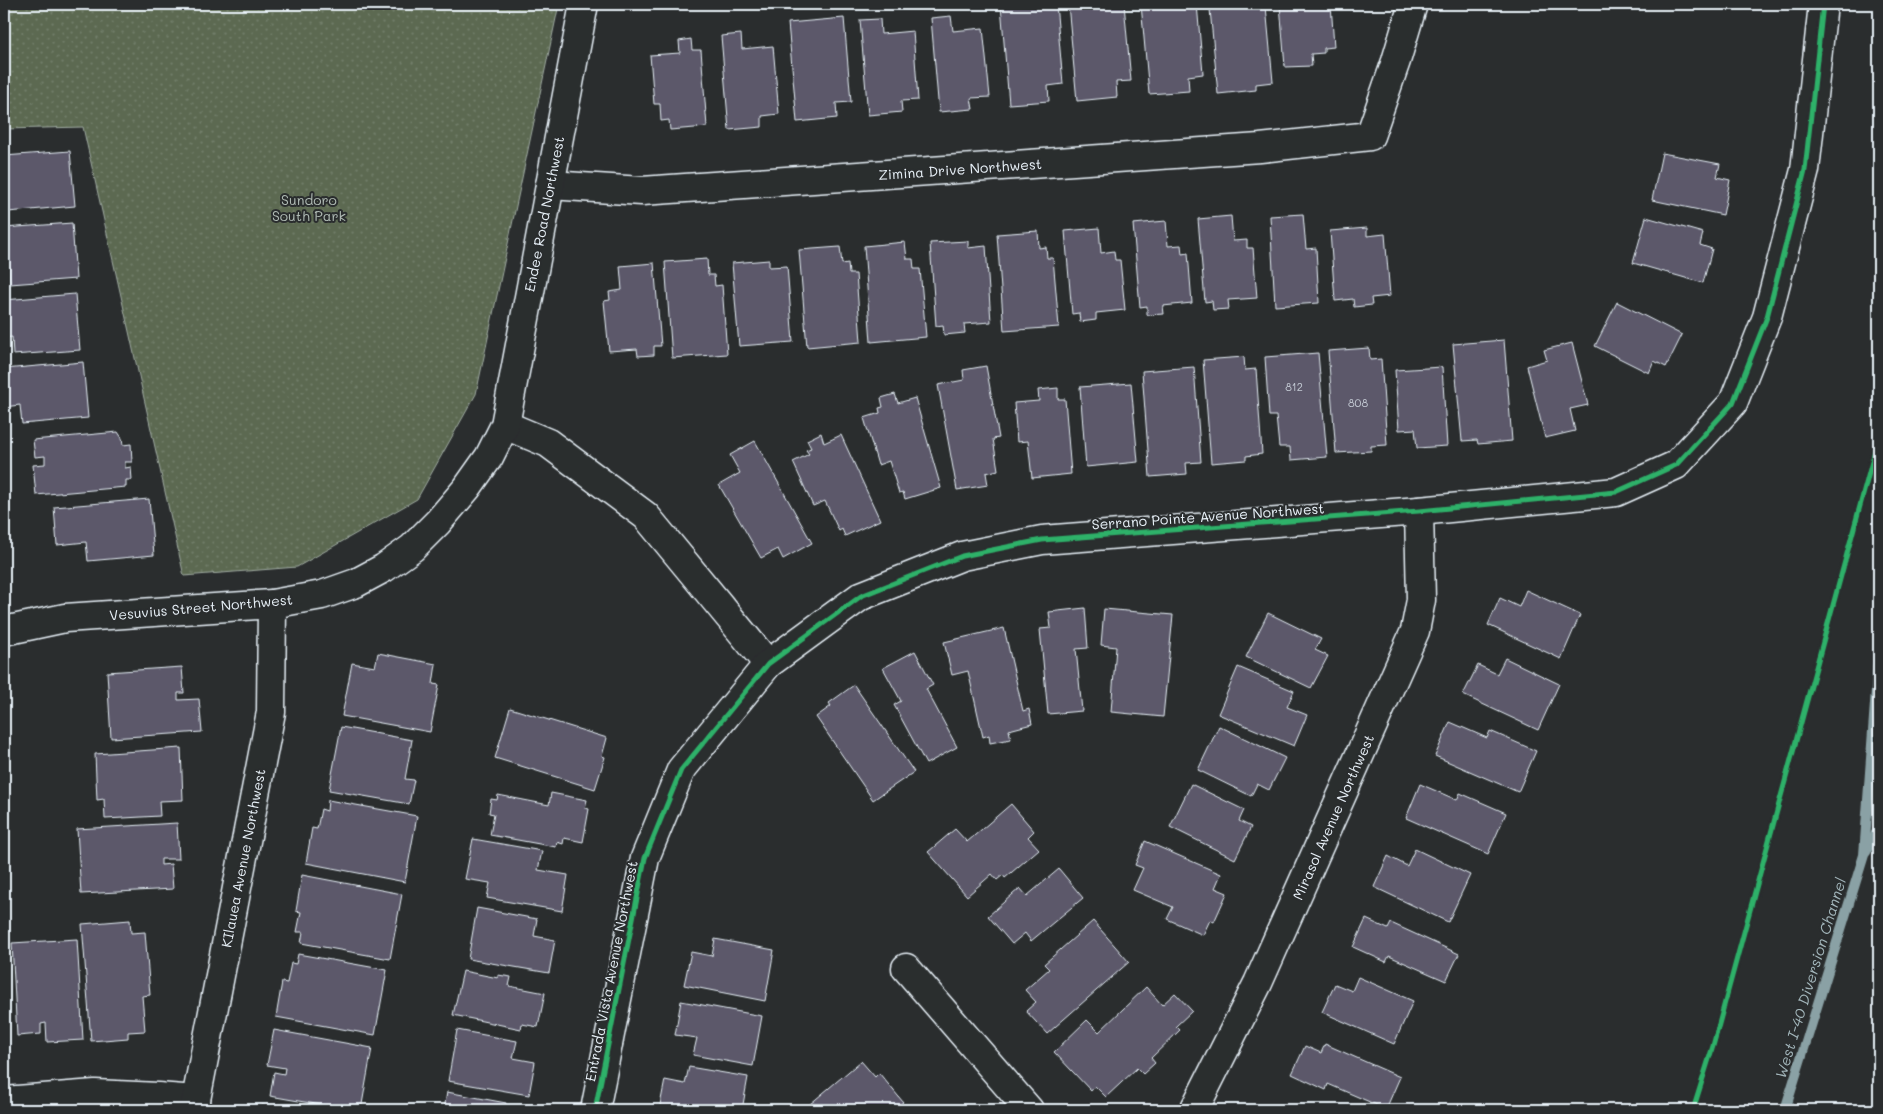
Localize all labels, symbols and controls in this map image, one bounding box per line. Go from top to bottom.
street label: Endee Road Northwest [520,135,568,293]
street label: Zimina Drive Northwest [878,154,1042,184]
park label: Sundoro South Park [272,190,346,225]
house number: 812 [1285,379,1303,394]
house number: 808 [1348,395,1368,410]
street label: Serrano Pointe Avenue Northwest [1091,498,1325,534]
street label: Vesuvius Street Northwest [109,590,293,624]
street label: Mirasol Avenue Northwest [1288,731,1378,903]
street label: KIlauea Avenue Northwest [216,767,270,949]
street label: Entrada Vista Avenue Northwest [580,859,642,1083]
water label: West I-40 Diversion Channel [1770,875,1850,1081]

